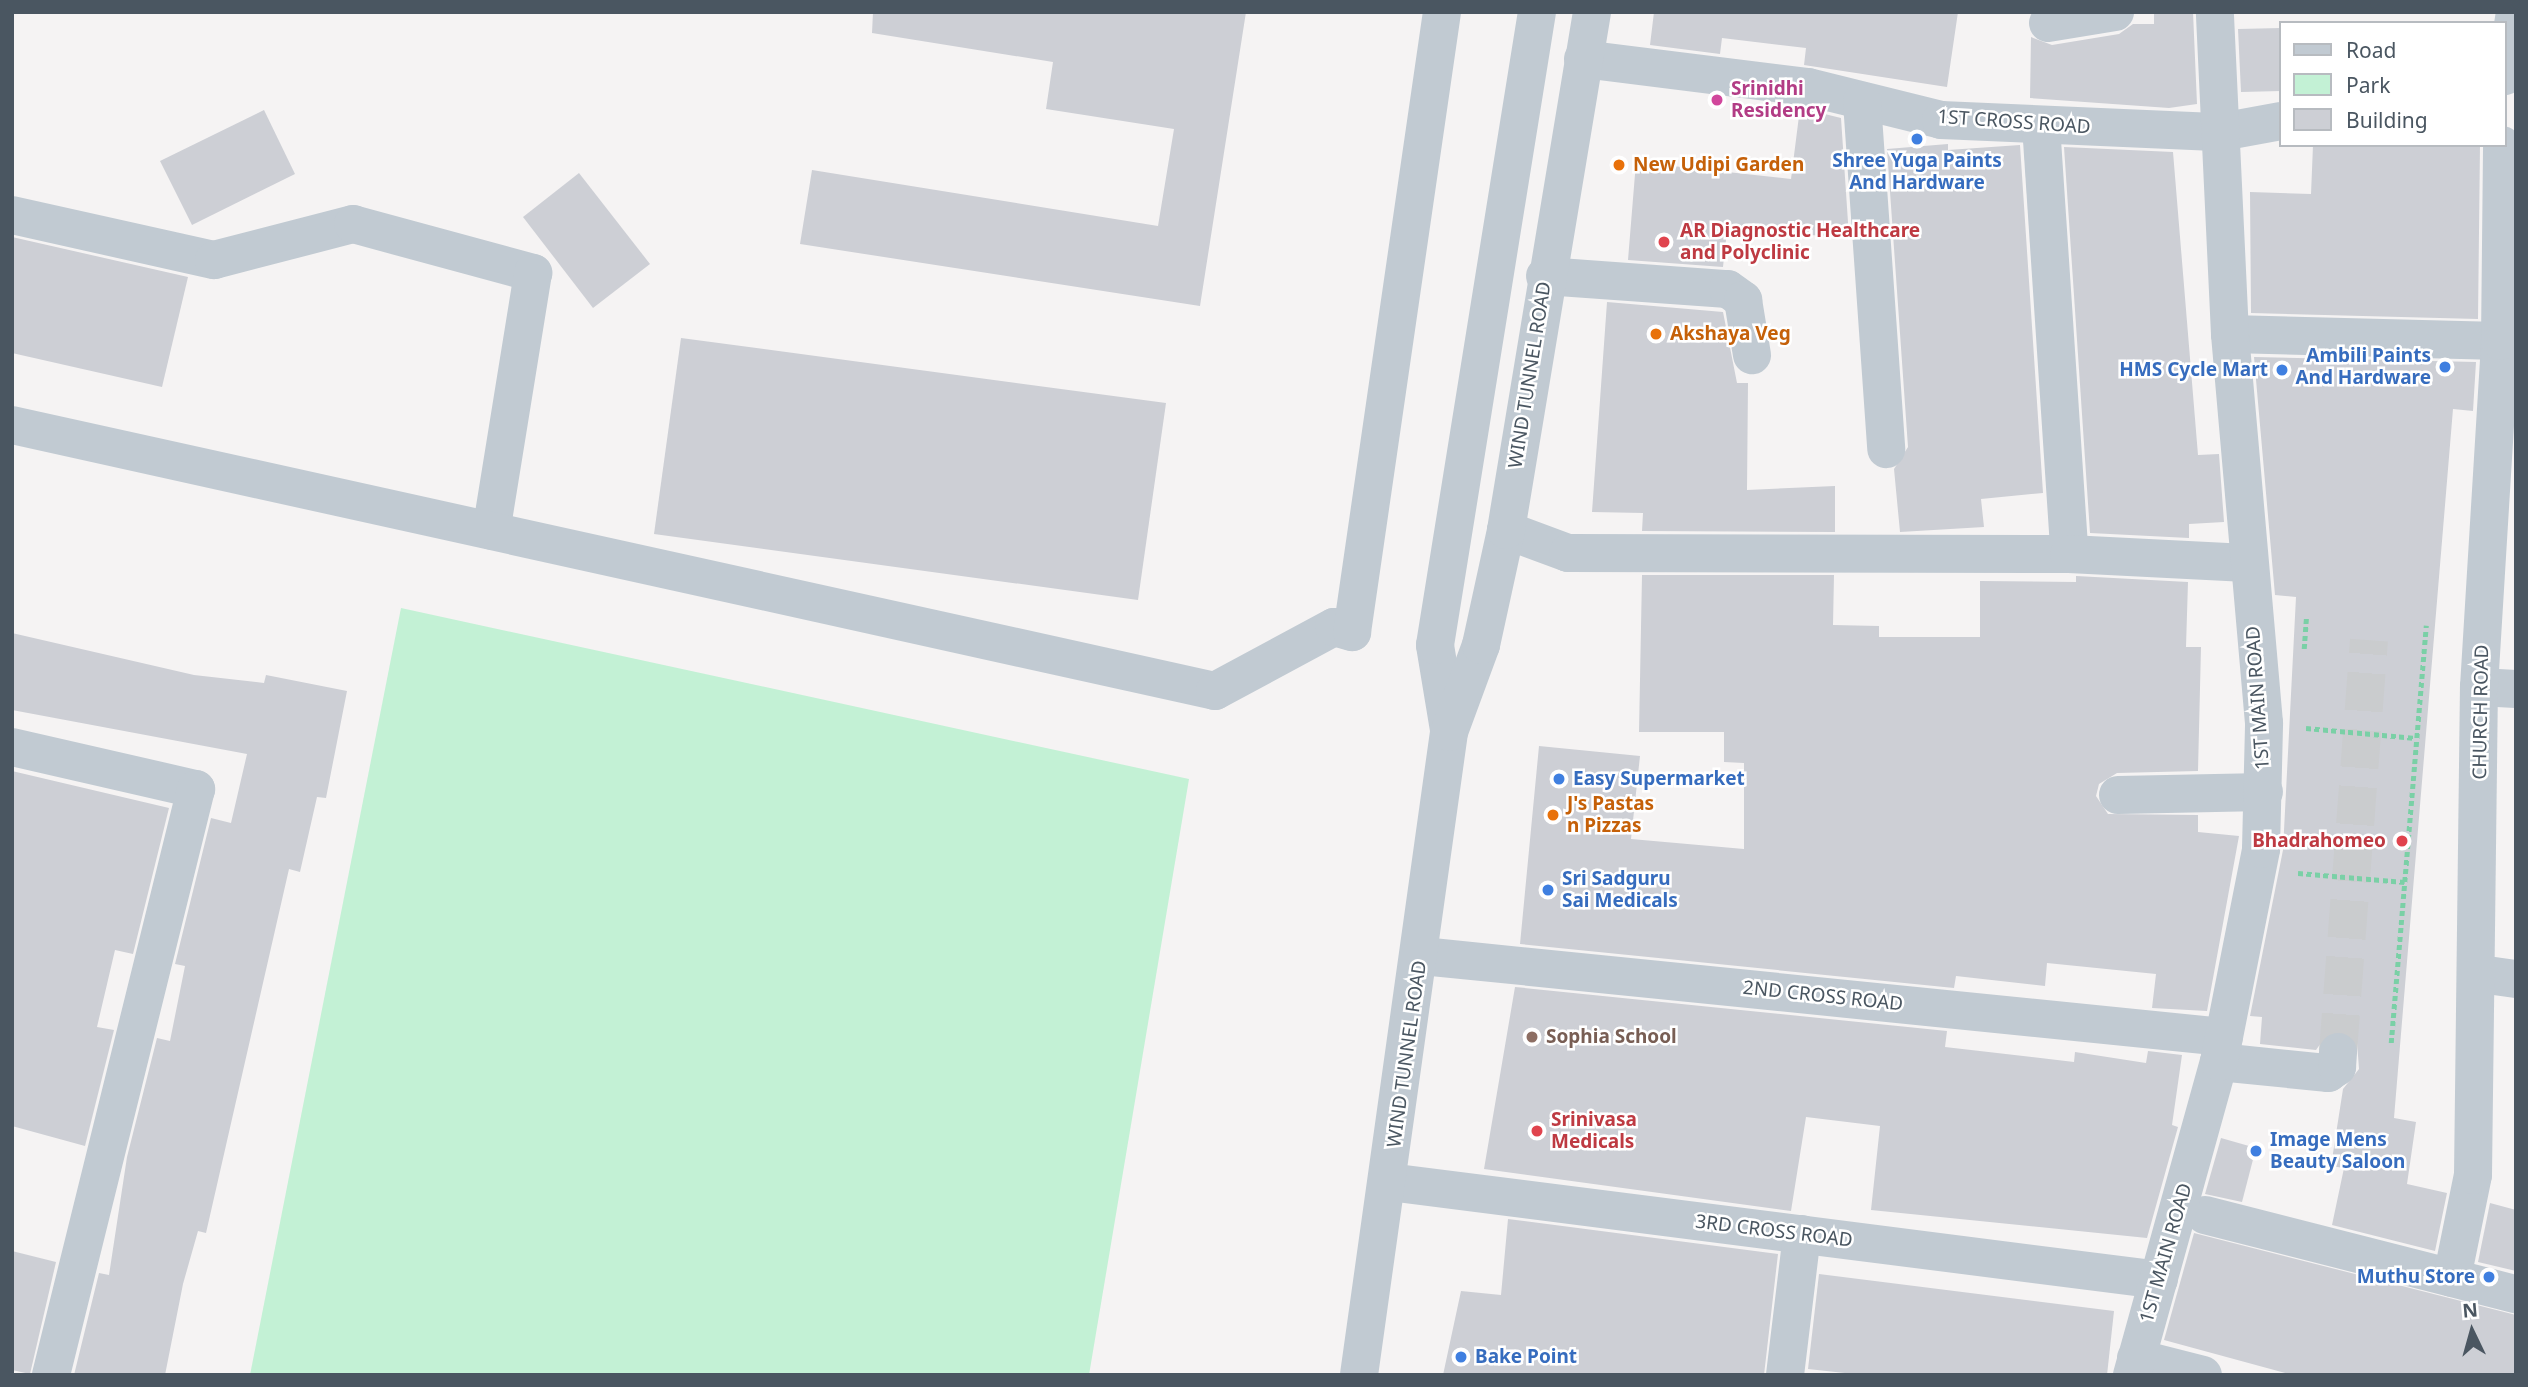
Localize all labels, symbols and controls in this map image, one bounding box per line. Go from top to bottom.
legend [2280,21,2507,147]
text: Road [2346,36,2396,64]
text: Park [2346,71,2390,99]
place label: Srinidhi Residency [1731,78,1826,122]
marker: Srinidhi Residency [1709,92,1725,108]
street label: 1ST CROSS ROAD [1937,105,2091,139]
text: Building [2346,106,2428,134]
marker: Shree Yuga Paints And Hardware [1909,131,1925,147]
place label: Shree Yuga Paints And Hardware [1832,150,2002,194]
place label: New Udipi Garden [1633,154,1804,176]
marker: New Udipi Garden [1611,157,1627,173]
place label: AR Diagnostic Healthcare and Polyclinic [1680,220,1920,264]
marker: AR Diagnostic Healthcare and Polyclinic [1654,232,1674,252]
street label: WIND TUNNEL ROAD [1504,280,1556,470]
place label: Akshaya Veg [1670,323,1791,345]
marker: Akshaya Veg [1648,326,1664,342]
place label: Ambili Paints And Hardware [2295,345,2431,389]
place label: HMS Cycle Mart [2119,359,2268,381]
marker: Ambili Paints And Hardware [2437,359,2453,375]
marker: HMS Cycle Mart [2274,362,2290,378]
street label: 1ST MAIN ROAD [2242,625,2274,771]
street label: CHURCH ROAD [2468,644,2494,780]
place label: Easy Supermarket [1573,768,1745,790]
marker: Easy Supermarket [1551,771,1567,787]
place label: J's Pastas n Pizzas [1567,793,1654,837]
marker: J's Pastas n Pizzas [1545,807,1561,823]
place label: Bhadrahomeo [2252,830,2386,852]
marker: Bhadrahomeo [2392,831,2412,851]
place label: Sri Sadguru Sai Medicals [1562,868,1678,912]
marker: Sri Sadguru Sai Medicals [1540,882,1556,898]
street label: WIND TUNNEL ROAD [1383,959,1431,1149]
street label: 2ND CROSS ROAD [1742,976,1904,1016]
place label: Sophia School [1546,1026,1677,1048]
marker: Sophia School [1524,1029,1540,1045]
place label: Srinivasa Medicals [1551,1109,1637,1153]
marker: Srinivasa Medicals [1529,1123,1545,1139]
place label: Image Mens Beauty Saloon [2270,1129,2405,1173]
marker: Image Mens Beauty Saloon [2248,1143,2264,1159]
street label: 1ST MAIN ROAD [2135,1181,2197,1325]
street label: 3RD CROSS ROAD [1694,1210,1854,1252]
place label: Muthu Store [2357,1266,2475,1288]
marker: Muthu Store [2481,1269,2497,1285]
north arrow [2437,1296,2507,1366]
text: N [2461,1296,2479,1324]
place label: Bake Point [1475,1346,1577,1368]
marker: Bake Point [1453,1349,1469,1365]

